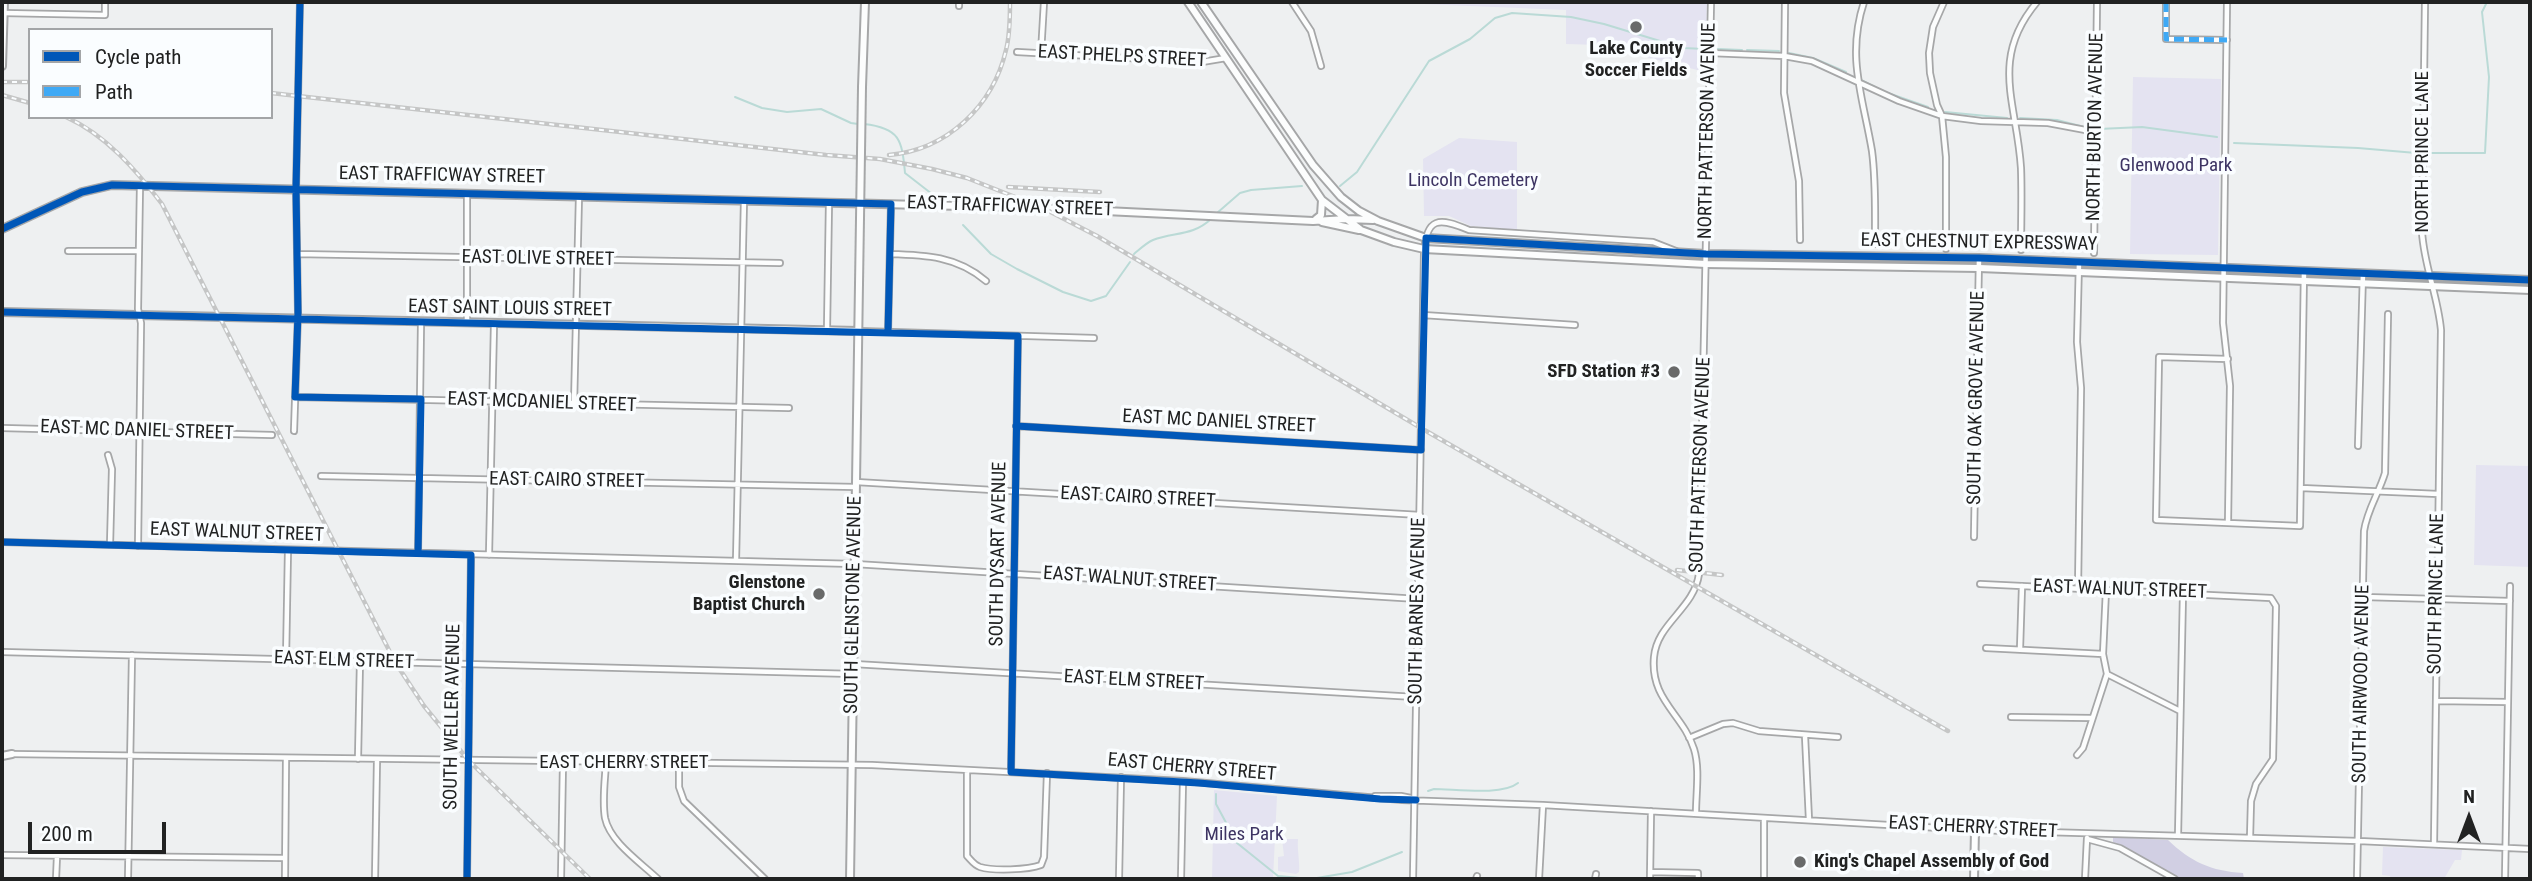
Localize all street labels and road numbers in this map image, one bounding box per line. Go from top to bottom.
street label: NORTH PATTERSON AVENUE [1695,23,1721,239]
street label: NORTH BURTON AVENUE [2083,33,2109,221]
street label: EAST PHELPS STREET [1037,41,1207,73]
street label: NORTH PRINCE LANE [2412,71,2434,233]
street label: EAST TRAFFICWAY STREET [339,163,545,189]
street label: EAST TRAFFICWAY STREET [906,192,1114,222]
street label: EAST CHESTNUT EXPRESSWAY [1860,230,2098,256]
street label: EAST OLIVE STREET [461,246,615,272]
street label: SOUTH OAK GROVE AVENUE [1964,291,1990,505]
street label: EAST SAINT LOUIS STREET [408,296,612,322]
street label: SOUTH PATTERSON AVENUE [1686,357,1716,573]
street label: EAST MCDANIEL STREET [447,388,637,418]
street label: EAST MC DANIEL STREET [1122,406,1316,438]
street label: EAST MC DANIEL STREET [40,416,234,446]
street label: SOUTH DYSART AVENUE [986,461,1012,647]
street label: EAST CAIRO STREET [489,468,645,494]
street label: EAST CAIRO STREET [1060,483,1216,513]
street label: SOUTH GLENSTONE AVENUE [841,496,867,714]
street label: SOUTH PRINCE LANE [2424,513,2450,675]
street label: SOUTH BARNES AVENUE [1405,517,1431,705]
street label: EAST WALNUT STREET [150,519,324,547]
street label: EAST WALNUT STREET [1042,563,1218,597]
street label: EAST WALNUT STREET [2033,576,2207,604]
street label: SOUTH AIRWOOD AVENUE [2349,585,2375,783]
street label: SOUTH WELLER AVENUE [440,624,466,810]
street label: EAST ELM STREET [273,647,415,675]
street label: EAST ELM STREET [1063,666,1205,696]
street label: EAST CHERRY STREET [1107,749,1277,787]
street label: EAST CHERRY STREET [539,752,709,774]
street label: EAST CHERRY STREET [1888,812,2058,844]

